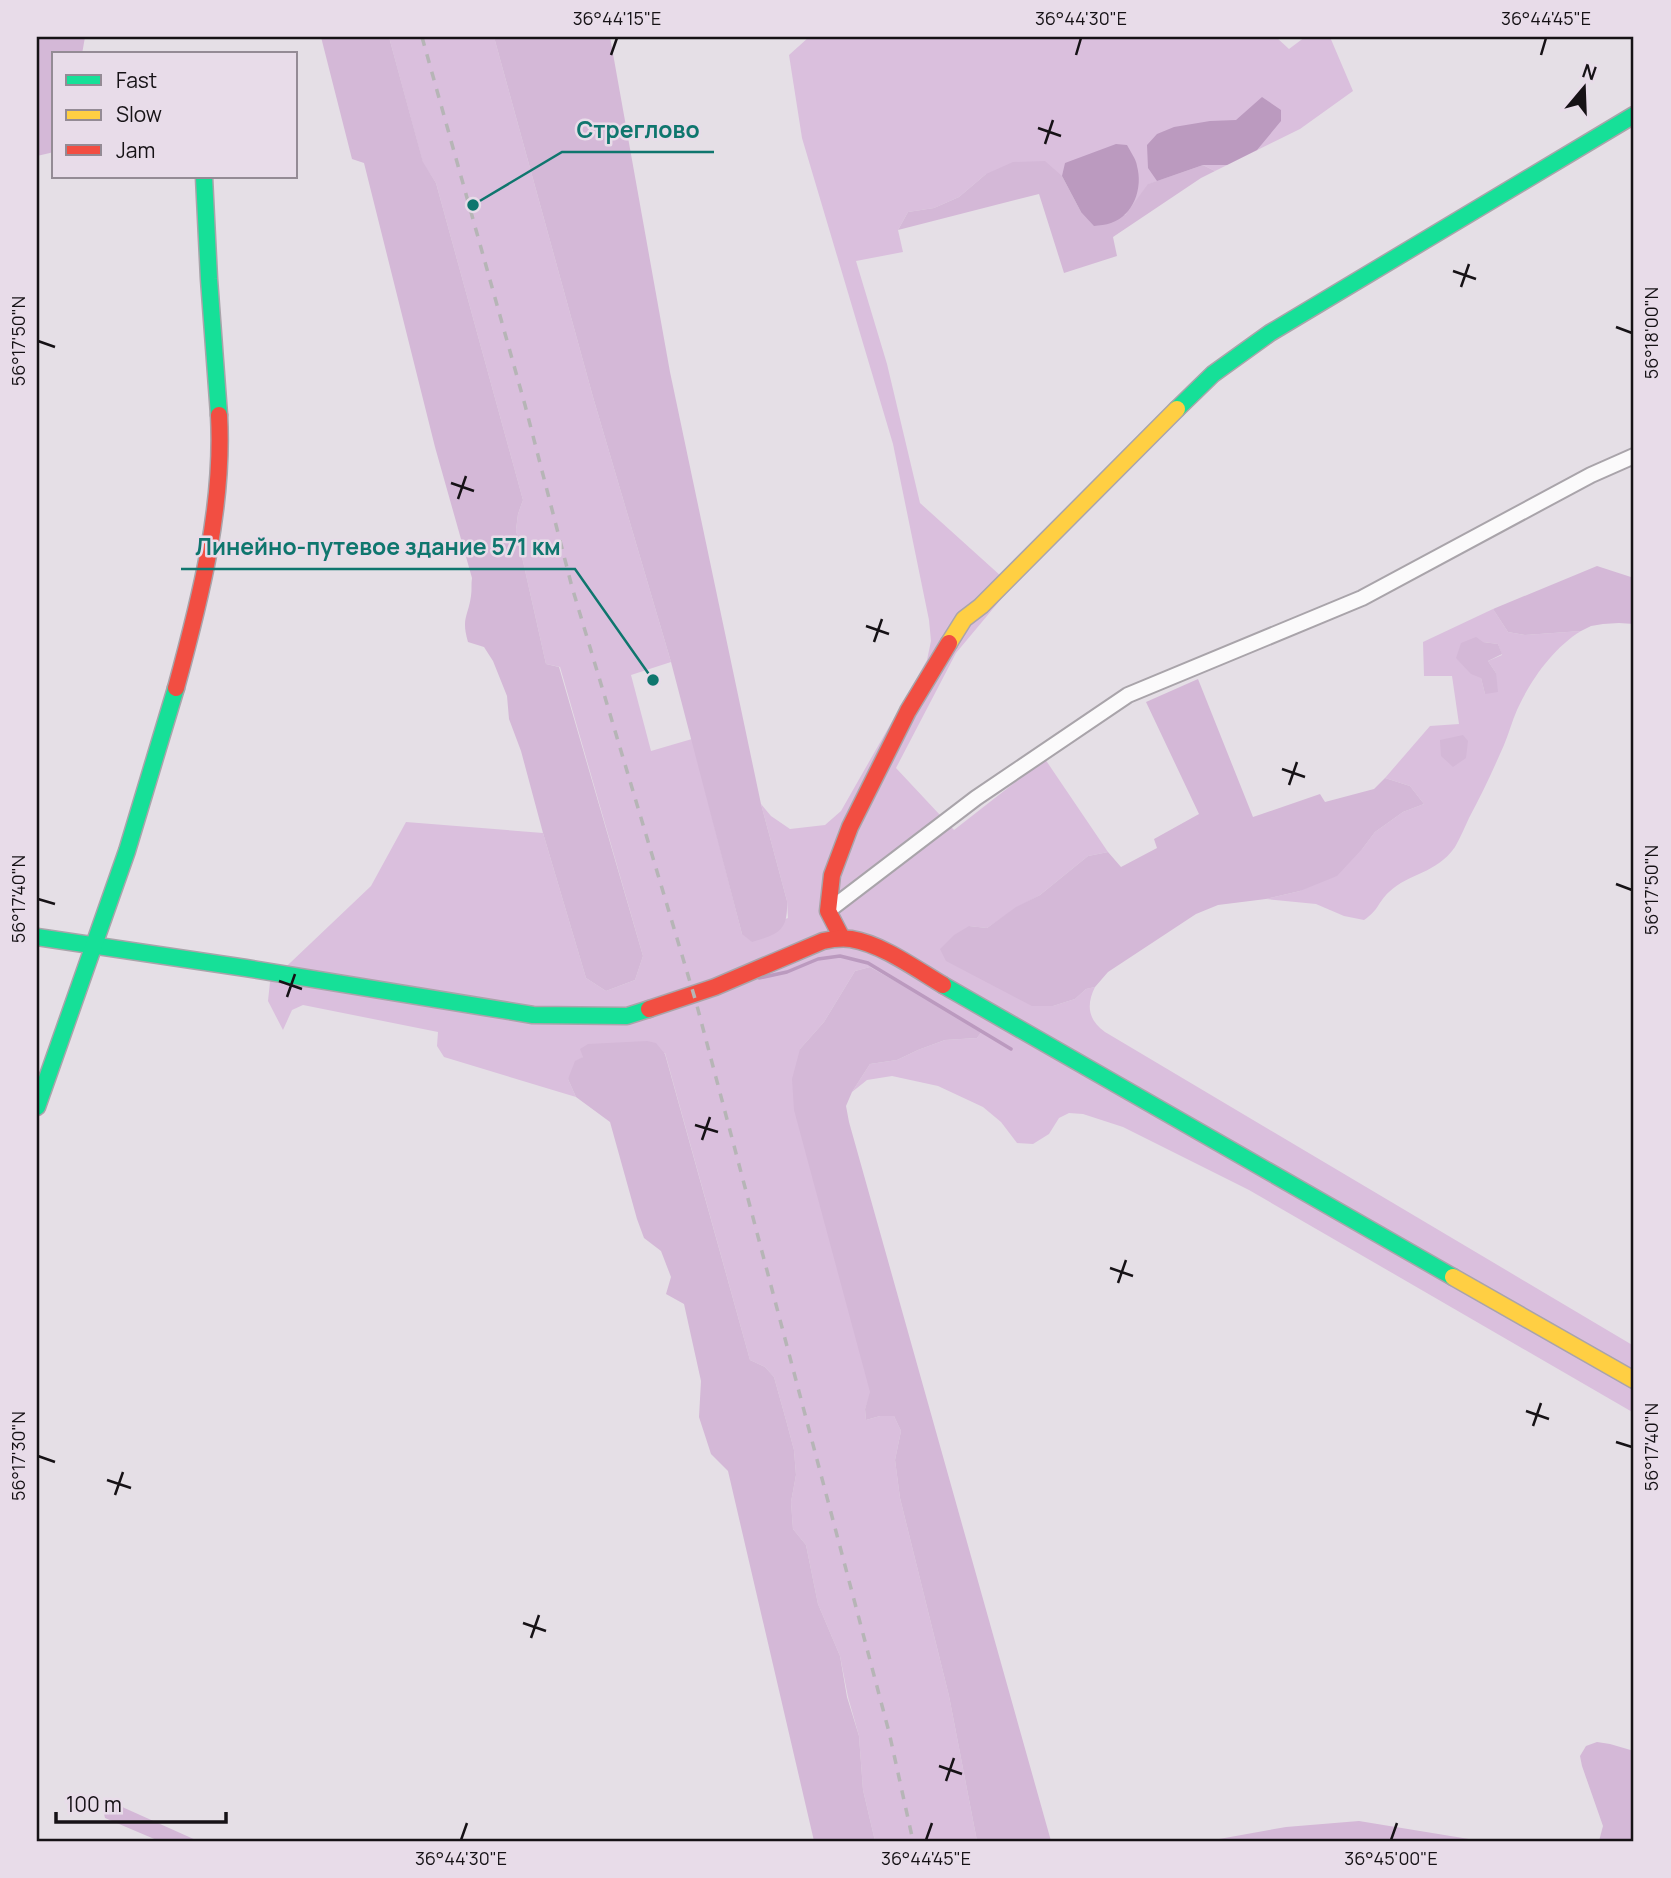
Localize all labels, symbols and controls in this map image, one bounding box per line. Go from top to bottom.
text: 36°44'15"E [573,6,661,30]
text: 36°44'30"E [1035,6,1127,30]
text: 36°44'45"E [1501,6,1591,30]
legend [52,52,298,178]
north arrow [1548,52,1618,122]
text: N [1579,57,1600,86]
text: Fast [116,66,157,94]
text: Slow [116,100,162,128]
callout: Стреглово [562,108,714,152]
text: Стреглово [576,113,700,145]
text: Jam [116,136,155,164]
text: 56°18'00"N [1639,287,1663,379]
text: 56°17'50"N [6,296,30,386]
callout: Линейно-путевое здание 571 км [181,525,575,569]
text: Линейно-путевое здание 571 км [195,530,561,562]
text: 56°17'50"N [1639,845,1663,935]
text: 56°17'40"N [6,855,30,943]
text: 56°17'40"N [1639,1403,1663,1491]
text: 56°17'30"N [6,1411,30,1501]
scale bar [56,1780,226,1824]
text: 100 m [66,1790,122,1818]
text: 36°44'30"E [415,1846,507,1870]
text: 36°44'45"E [881,1846,971,1870]
text: 36°45'00"E [1344,1846,1438,1870]

